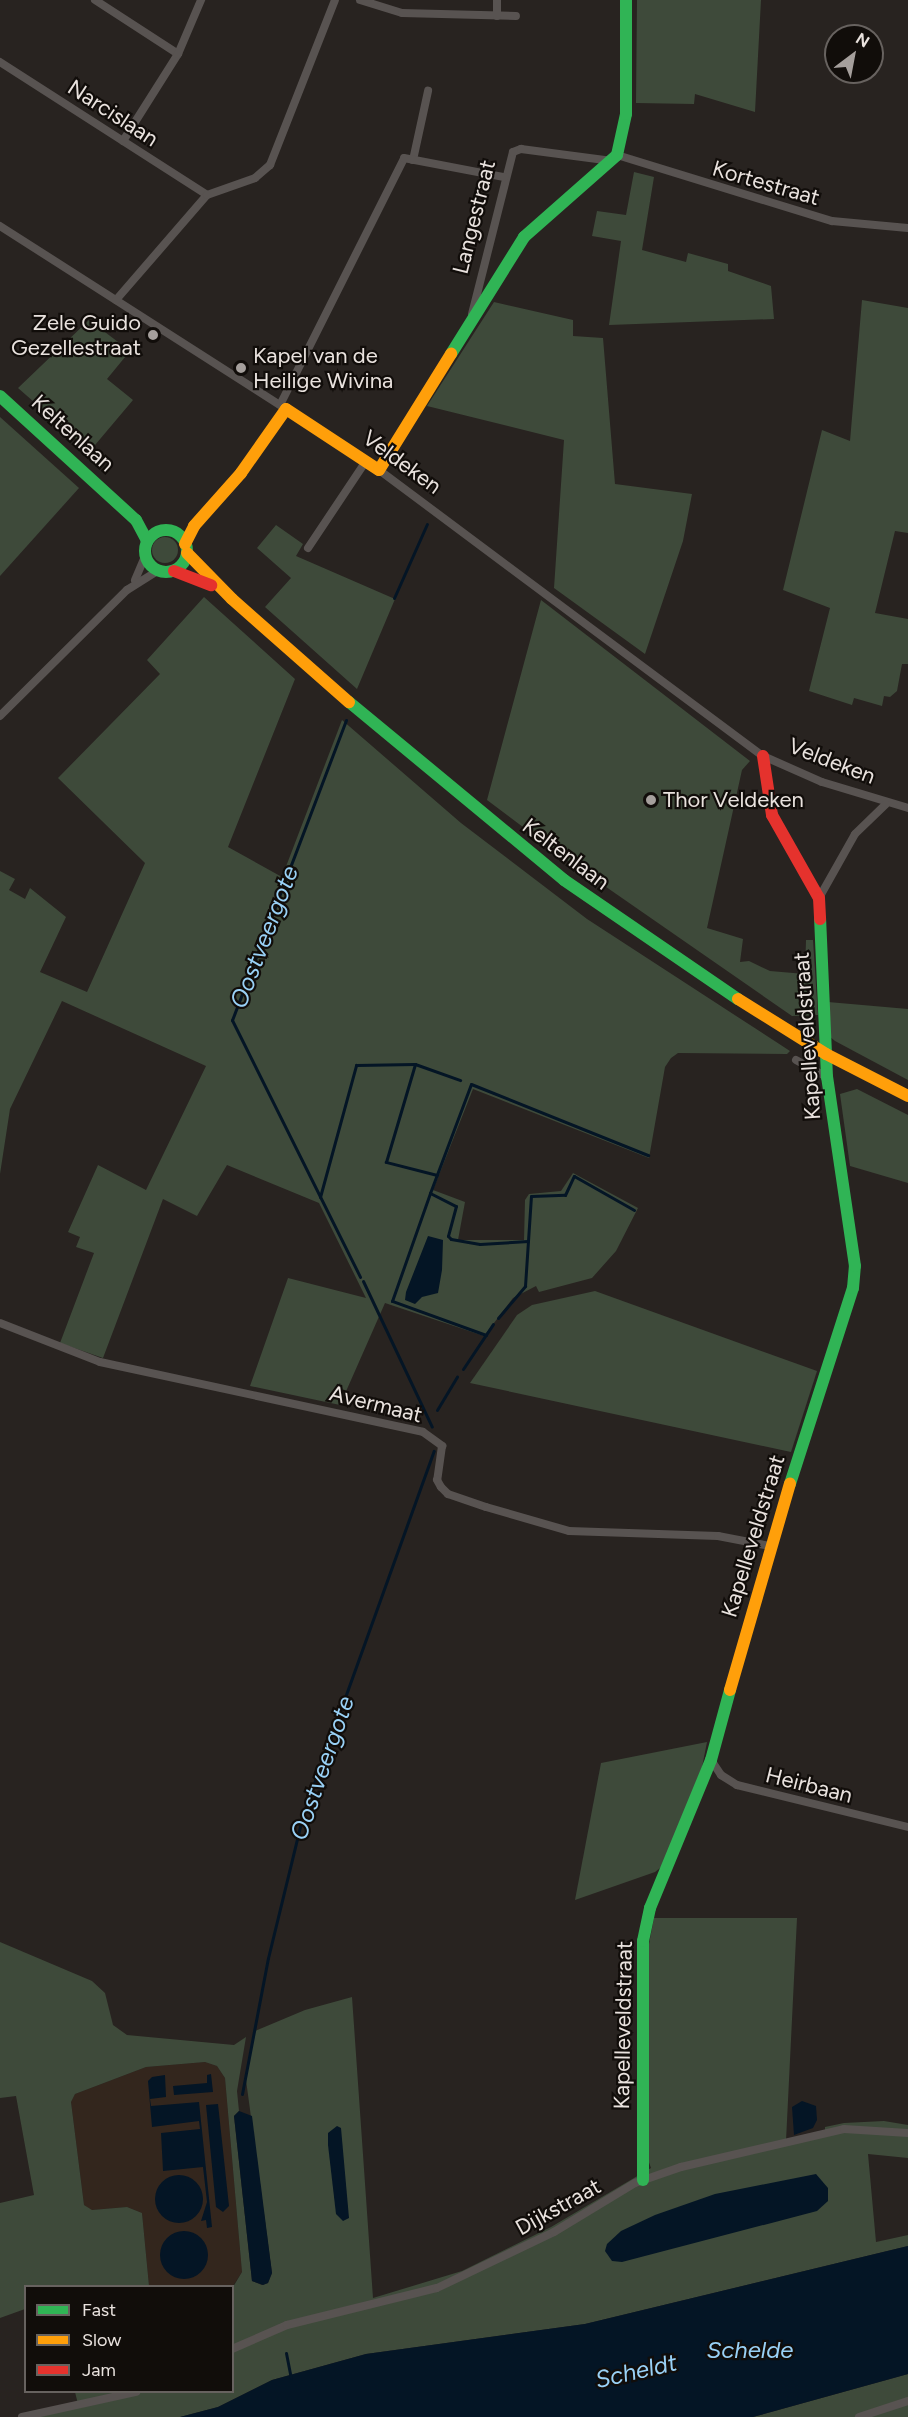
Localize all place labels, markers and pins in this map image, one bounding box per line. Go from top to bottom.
place label: Zele Guido Gezellestraat [11,309,141,360]
marker: Zele Guido Gezellestraat [146,328,160,342]
place label: Kapel van de Heilige Wivina [253,342,393,394]
marker: Kapel van de Heilige Wivina [234,361,248,375]
place label: Thor Veldeken [663,787,804,813]
marker: Thor Veldeken [644,793,658,807]

